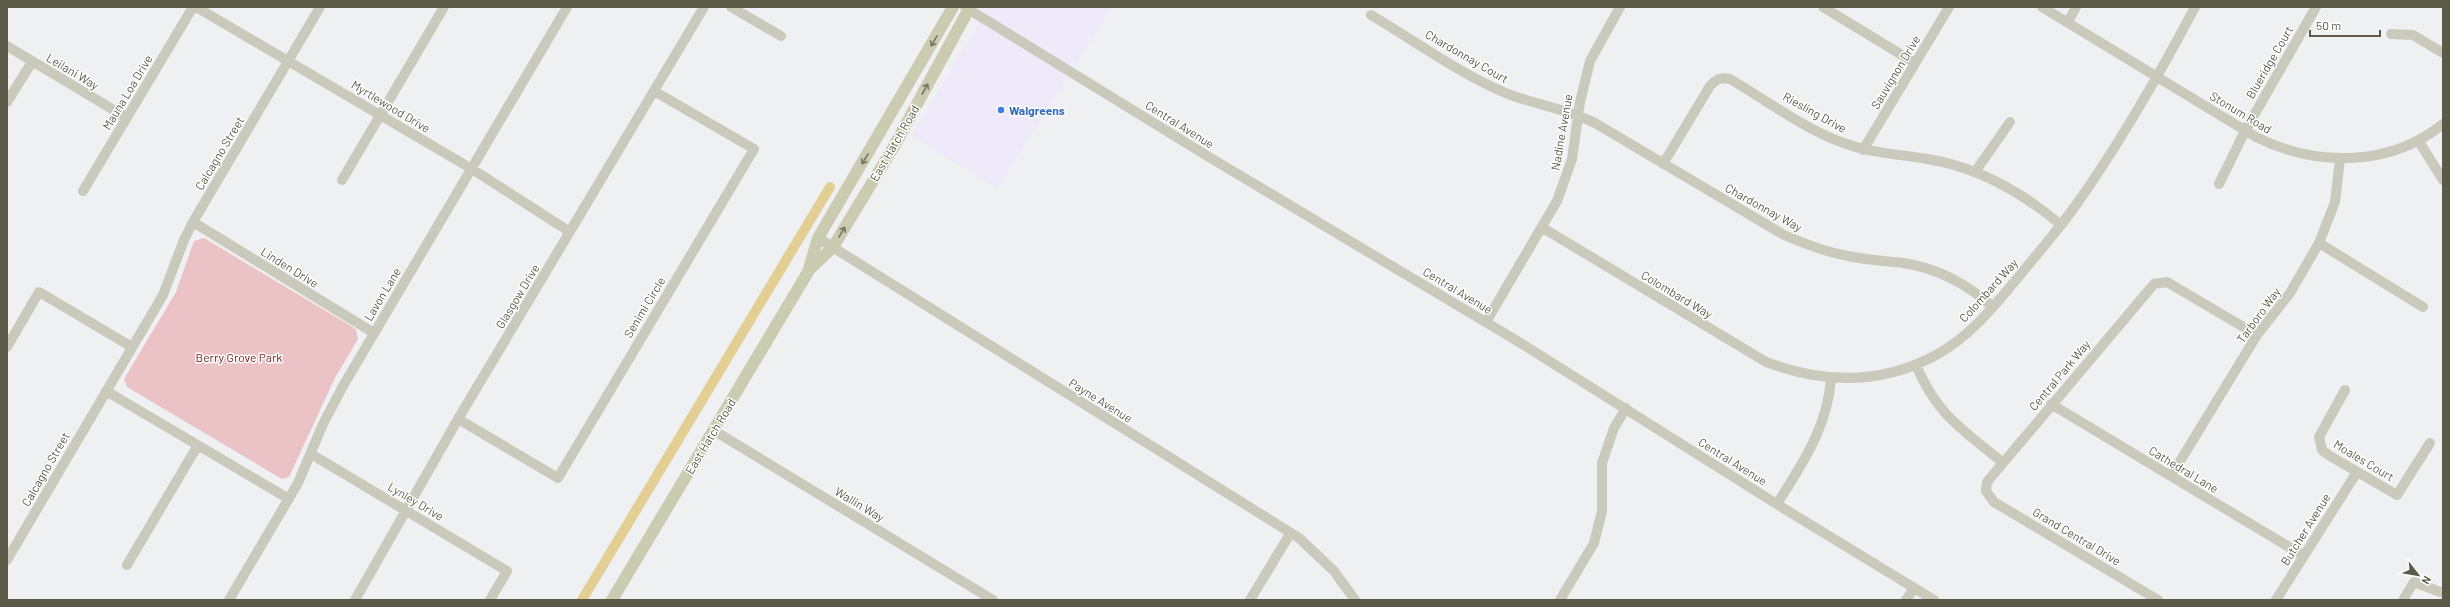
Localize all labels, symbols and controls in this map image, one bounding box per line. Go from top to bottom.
scale bar [2310,12,2380,38]
text: 50 m [2316,18,2341,32]
street label: Blueridge Court [2243,23,2295,101]
street label: Chardonnay Court [1423,27,1511,85]
street label: Sauvignon Drive [1868,33,1922,111]
one-way arrow [929,35,937,47]
street label: Leilani Way [44,50,102,92]
street label: Mauna Loa Drive [99,52,155,132]
street label: Myrtlewood Drive [349,77,433,135]
one-way arrow [922,83,930,95]
street label: Stonum Road [2208,88,2274,136]
street label: Riesling Drive [1781,89,1849,135]
street label: Nadine Avenue [1547,93,1575,171]
street label: Central Avenue [1143,97,1217,151]
street label: East Hatch Road [867,102,921,184]
place label: Walgreens [1009,103,1065,117]
marker: Walgreens [996,105,1006,115]
street label: Calcagno Street [192,114,246,192]
one-way arrow [861,153,869,164]
street label: Chardonnay Way [1723,180,1805,234]
one-way arrow [839,226,847,238]
street label: Linden Drive [259,244,321,290]
street label: Colombard Way [1956,255,2020,325]
street label: Glasgow Drive [492,261,542,331]
street label: Central Avenue [1421,264,1495,316]
street label: Lavon Lane [361,265,403,323]
street label: Colombard Way [1639,267,1716,321]
street label: Senimi Circle [620,274,668,340]
street label: Tarboro Way [2233,284,2283,345]
street label: Central Park Way [2025,337,2093,413]
park label: Berry Grove Park [196,350,282,364]
street label: Payne Avenue [1067,375,1135,425]
street label: East Hatch Road [682,396,738,476]
street label: Calcagno Street [18,430,72,508]
street label: Central Avenue [1696,434,1770,488]
street label: Moales Court [2331,437,2397,483]
street label: Cathedral Lane [2147,443,2221,495]
street label: Lynley Drive [386,479,446,523]
street label: Wallin Way [833,484,888,524]
street label: Butcher Avenue [2277,491,2333,567]
street label: Grand Central Drive [2031,504,2123,568]
north arrow [2398,555,2438,595]
text: N [2420,574,2434,587]

